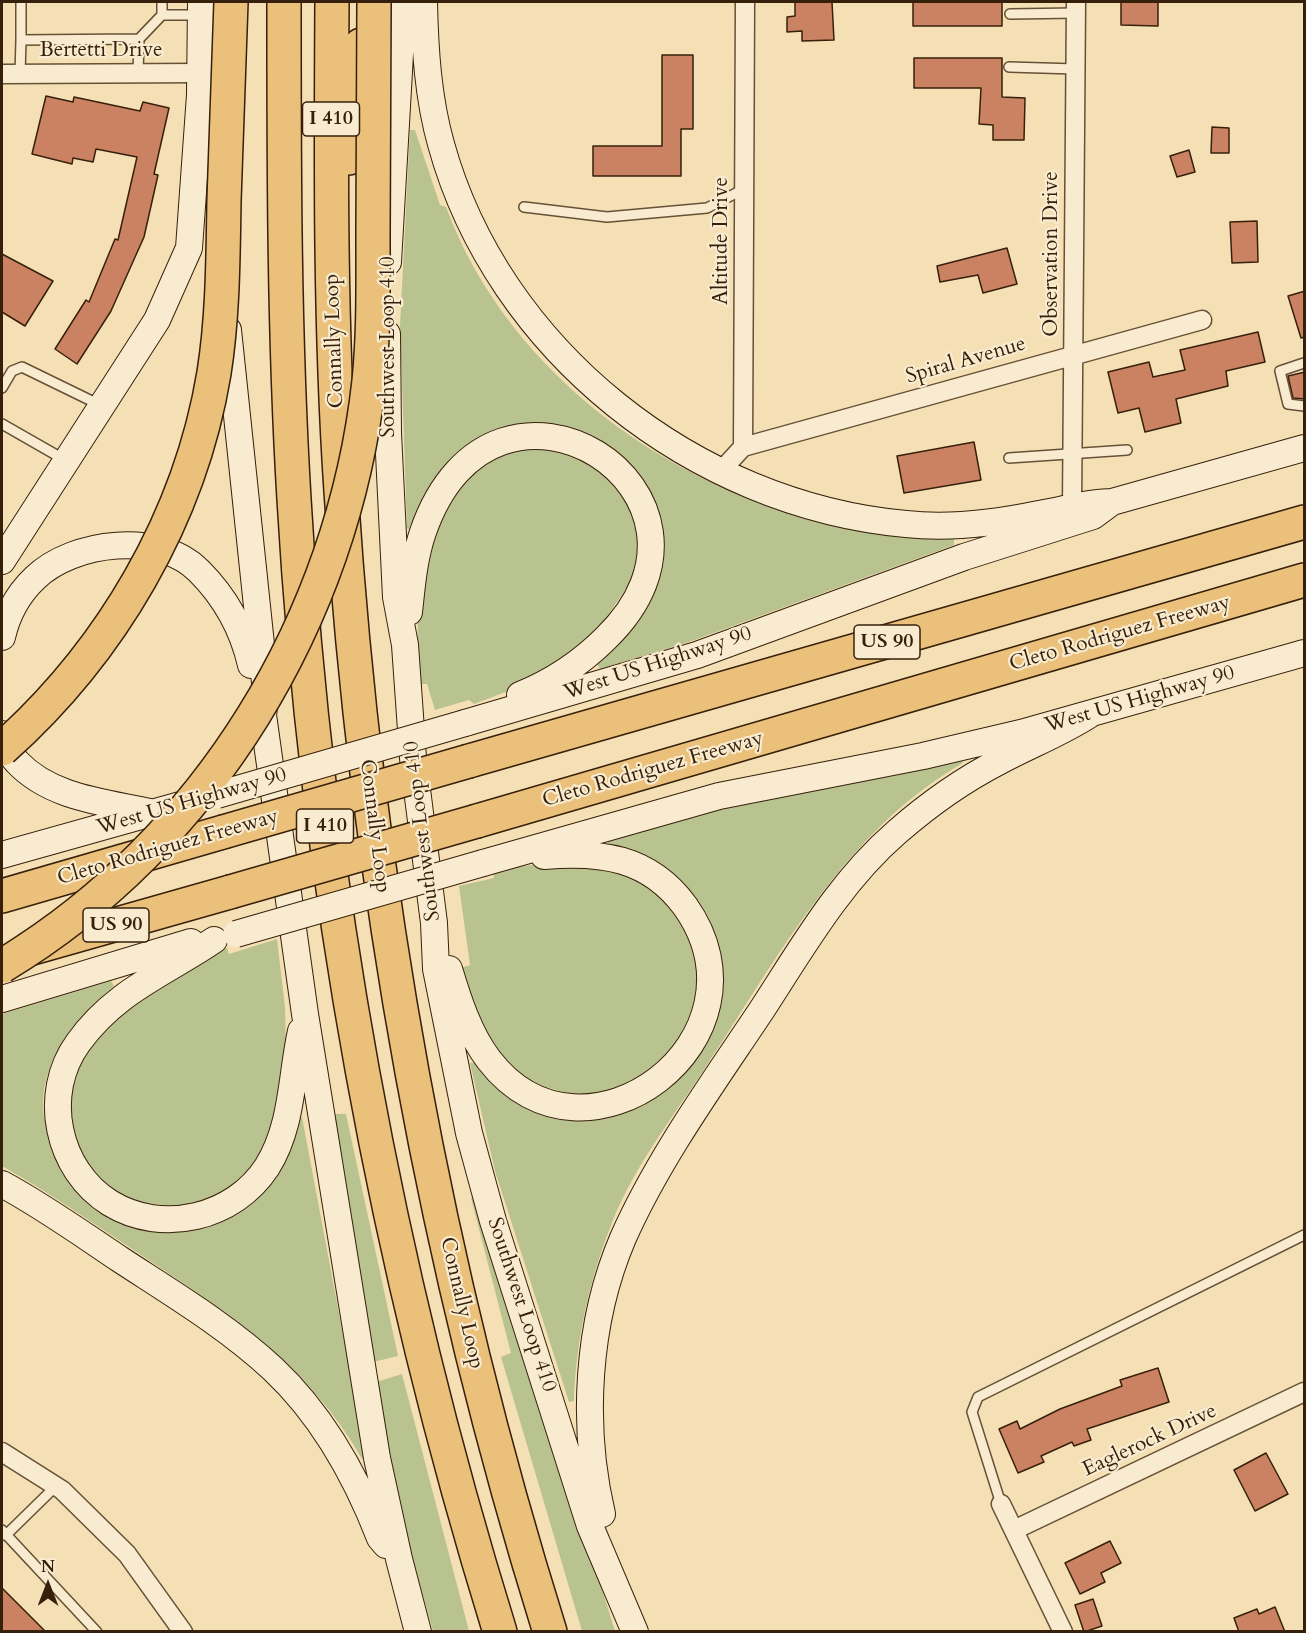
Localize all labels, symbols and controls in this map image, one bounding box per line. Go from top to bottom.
street label: Bertetti Drive [39,38,163,64]
road number: I 410 [302,102,360,136]
street label: Observation Drive [1039,171,1065,337]
street label: Altitude Drive [709,177,735,305]
street label: Southwest Loop 410 [376,256,402,438]
street label: Connally Loop [320,273,350,409]
street label: Spiral Avenue [903,332,1029,390]
street label: Cleto Rodriguez Freeway [1007,590,1233,678]
street label: West US Highway 90 [561,622,755,706]
road number: US 90 [854,625,920,659]
street label: West US Highway 90 [1042,661,1238,739]
street label: Cleto Rodriguez Freeway [540,726,766,814]
street label: Southwest Loop 410 [399,739,447,923]
street label: Connally Loop [353,758,395,894]
street label: West US Highway 90 [94,763,290,841]
street label: Cleto Rodriguez Freeway [55,804,281,892]
road number: I 410 [296,809,354,843]
road number: US 90 [83,908,149,942]
street label: Southwest Loop 410 [481,1215,561,1395]
street label: Connally Loop [434,1235,488,1371]
street label: Eaglerock Drive [1079,1399,1221,1483]
north arrow [18,1555,78,1615]
text: N [41,1556,55,1578]

